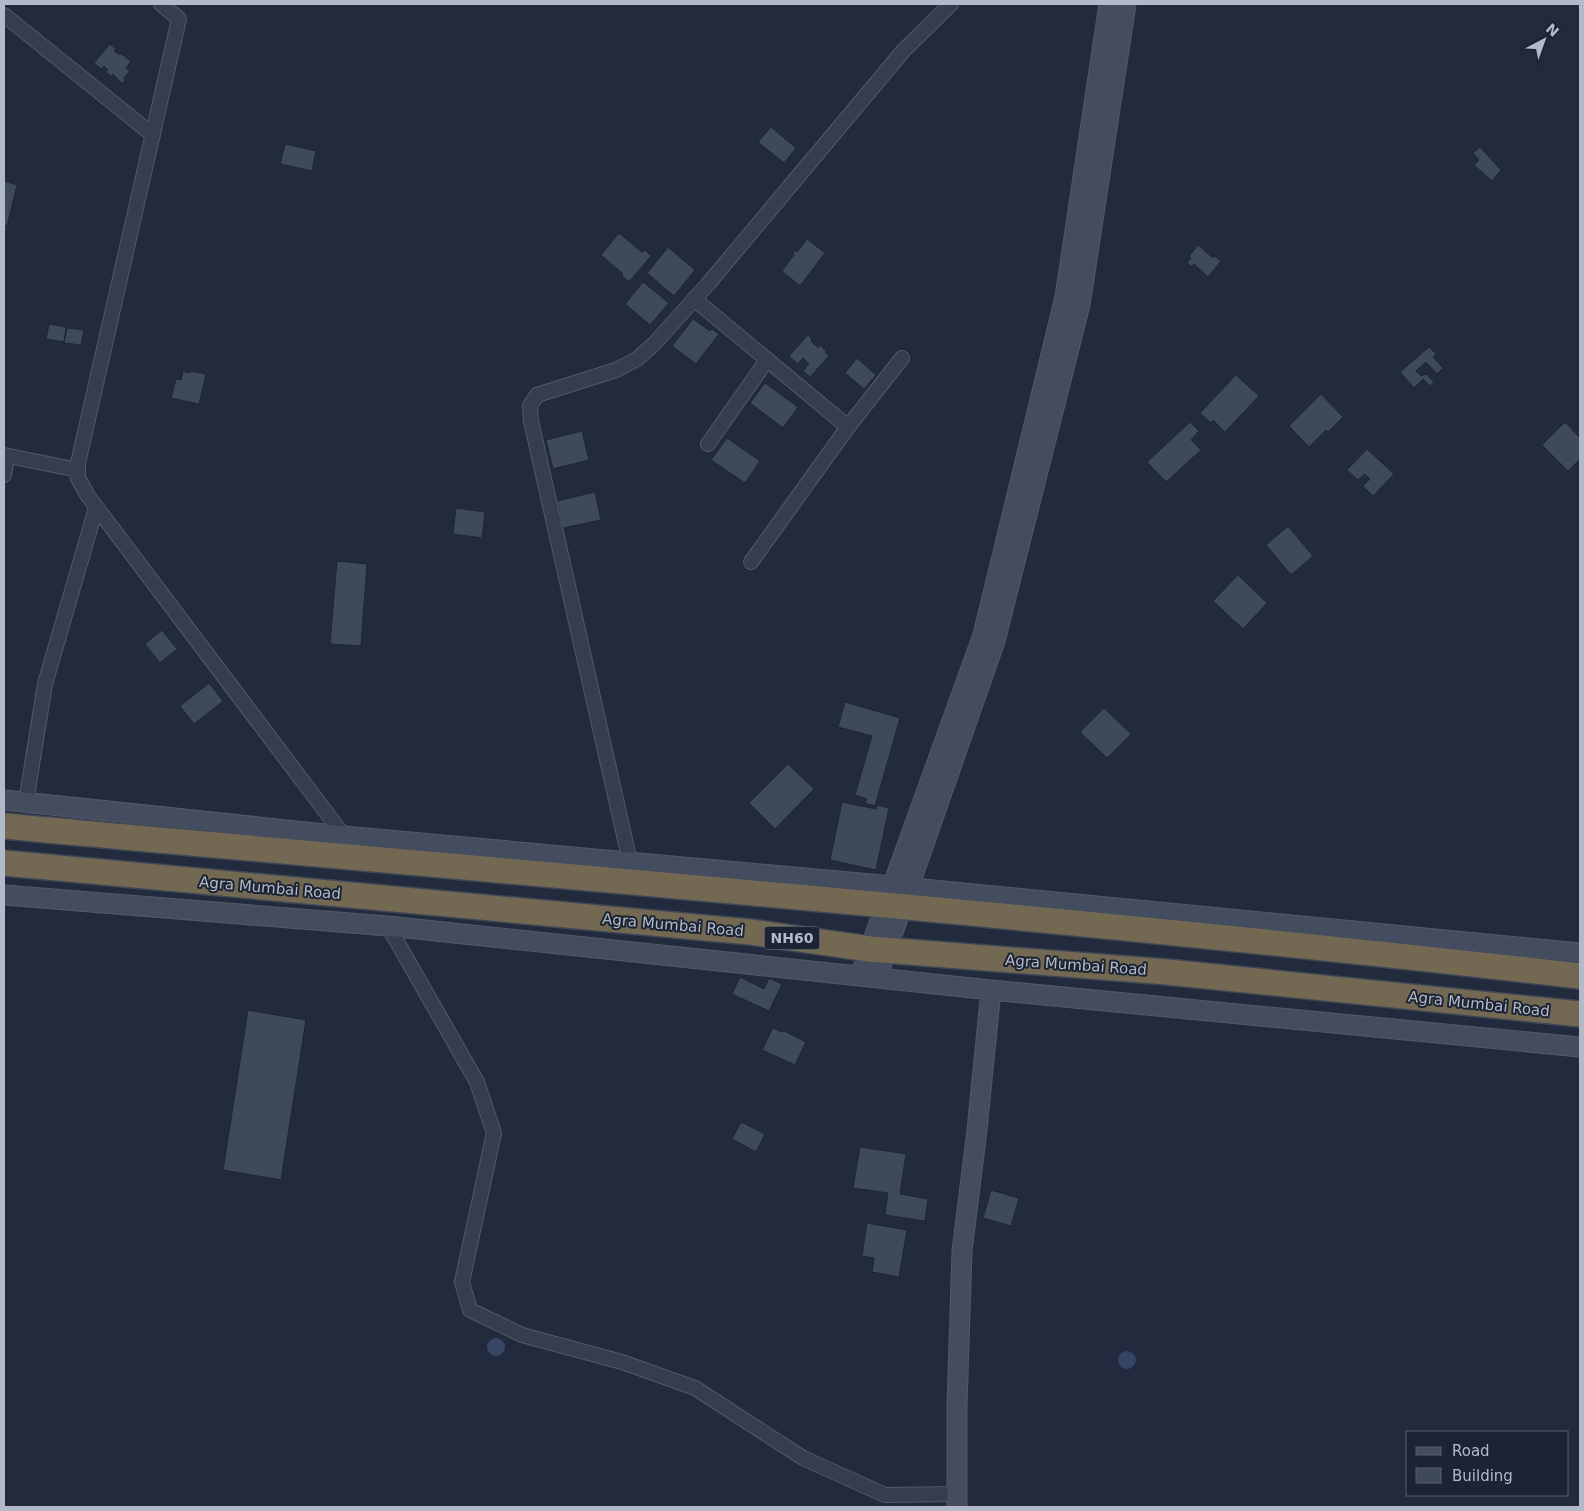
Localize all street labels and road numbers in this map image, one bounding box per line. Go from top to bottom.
street label: Agra Mumbai Road [198,873,342,903]
street label: Agra Mumbai Road [601,910,745,940]
road number: NH60 [764,926,820,950]
street label: Agra Mumbai Road [1004,951,1148,979]
street label: Agra Mumbai Road [1407,988,1551,1020]

